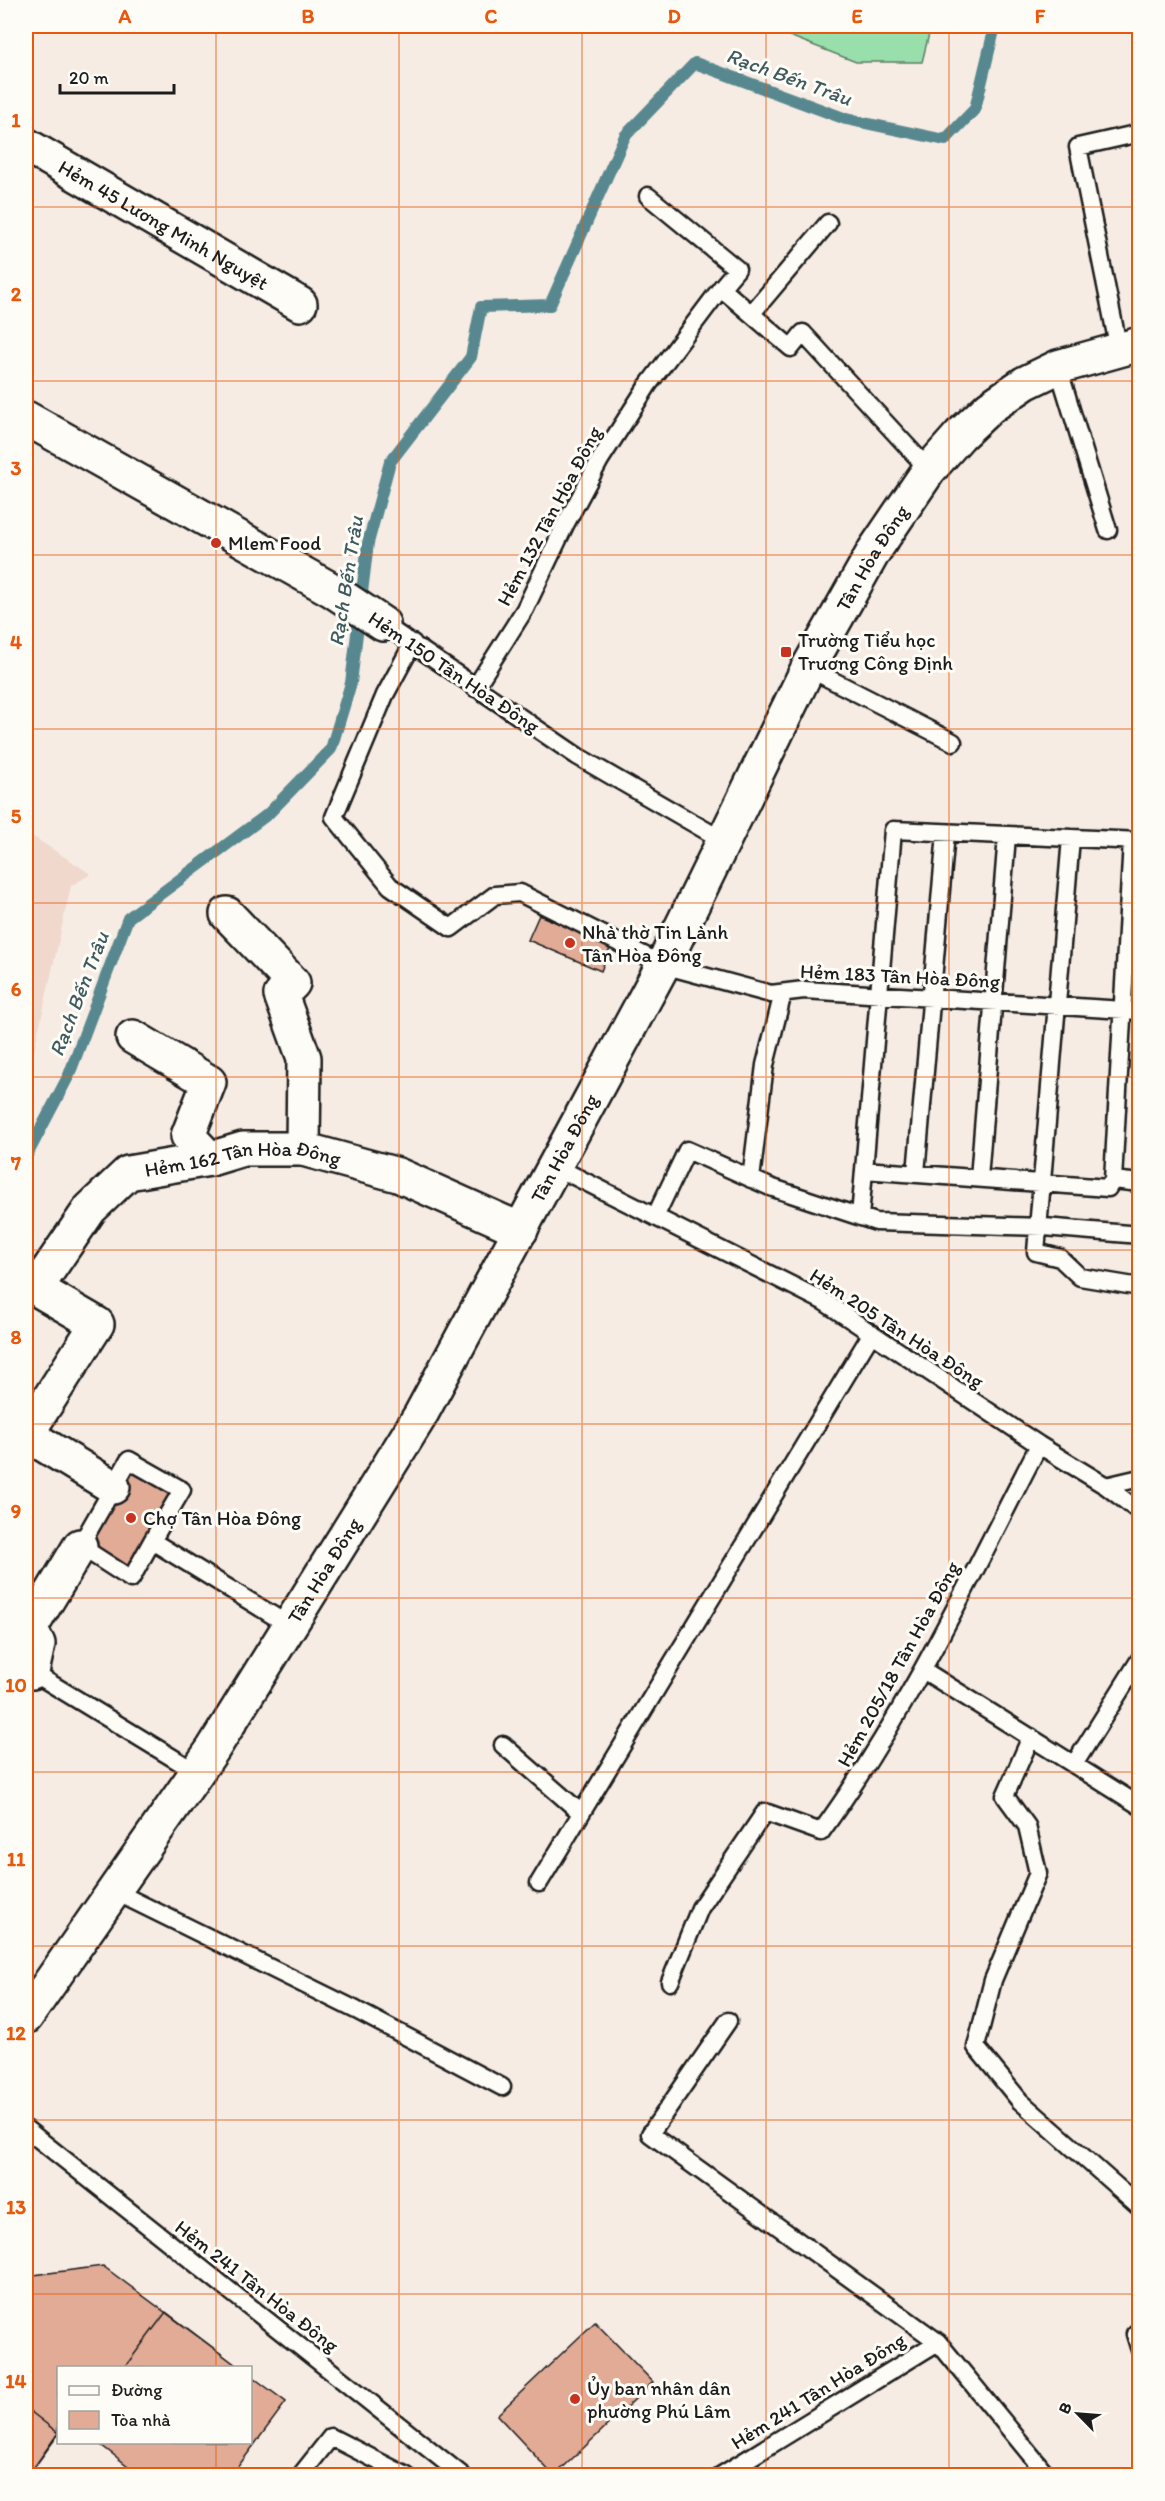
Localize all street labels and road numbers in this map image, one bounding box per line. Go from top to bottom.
street label: Hẻm 45 Lương Minh Nguyệt [54,155,273,295]
street label: Hẻm 132 Tân Hòa Đông [492,421,607,610]
street label: Tân Hòa Đông [831,500,914,615]
street label: Hẻm 150 Tân Hòa Đông [364,606,545,739]
street label: Hẻm 183 Tân Hòa Đông [799,959,1001,993]
street label: Tân Hòa Đông [525,1089,604,1207]
street label: Hẻm 162 Tân Hòa Đông [143,1136,344,1182]
street label: Hẻm 205 Tân Hòa Đông [806,1263,989,1394]
street label: Tân Hòa Đông [282,1513,366,1628]
street label: Hẻm 205/18 Tân Hòa Đông [832,1556,965,1771]
street label: Hẻm 241 Tân Hòa Đông [171,2215,344,2358]
street label: Hẻm 241 Tân Hòa Đông [727,2327,910,2454]

